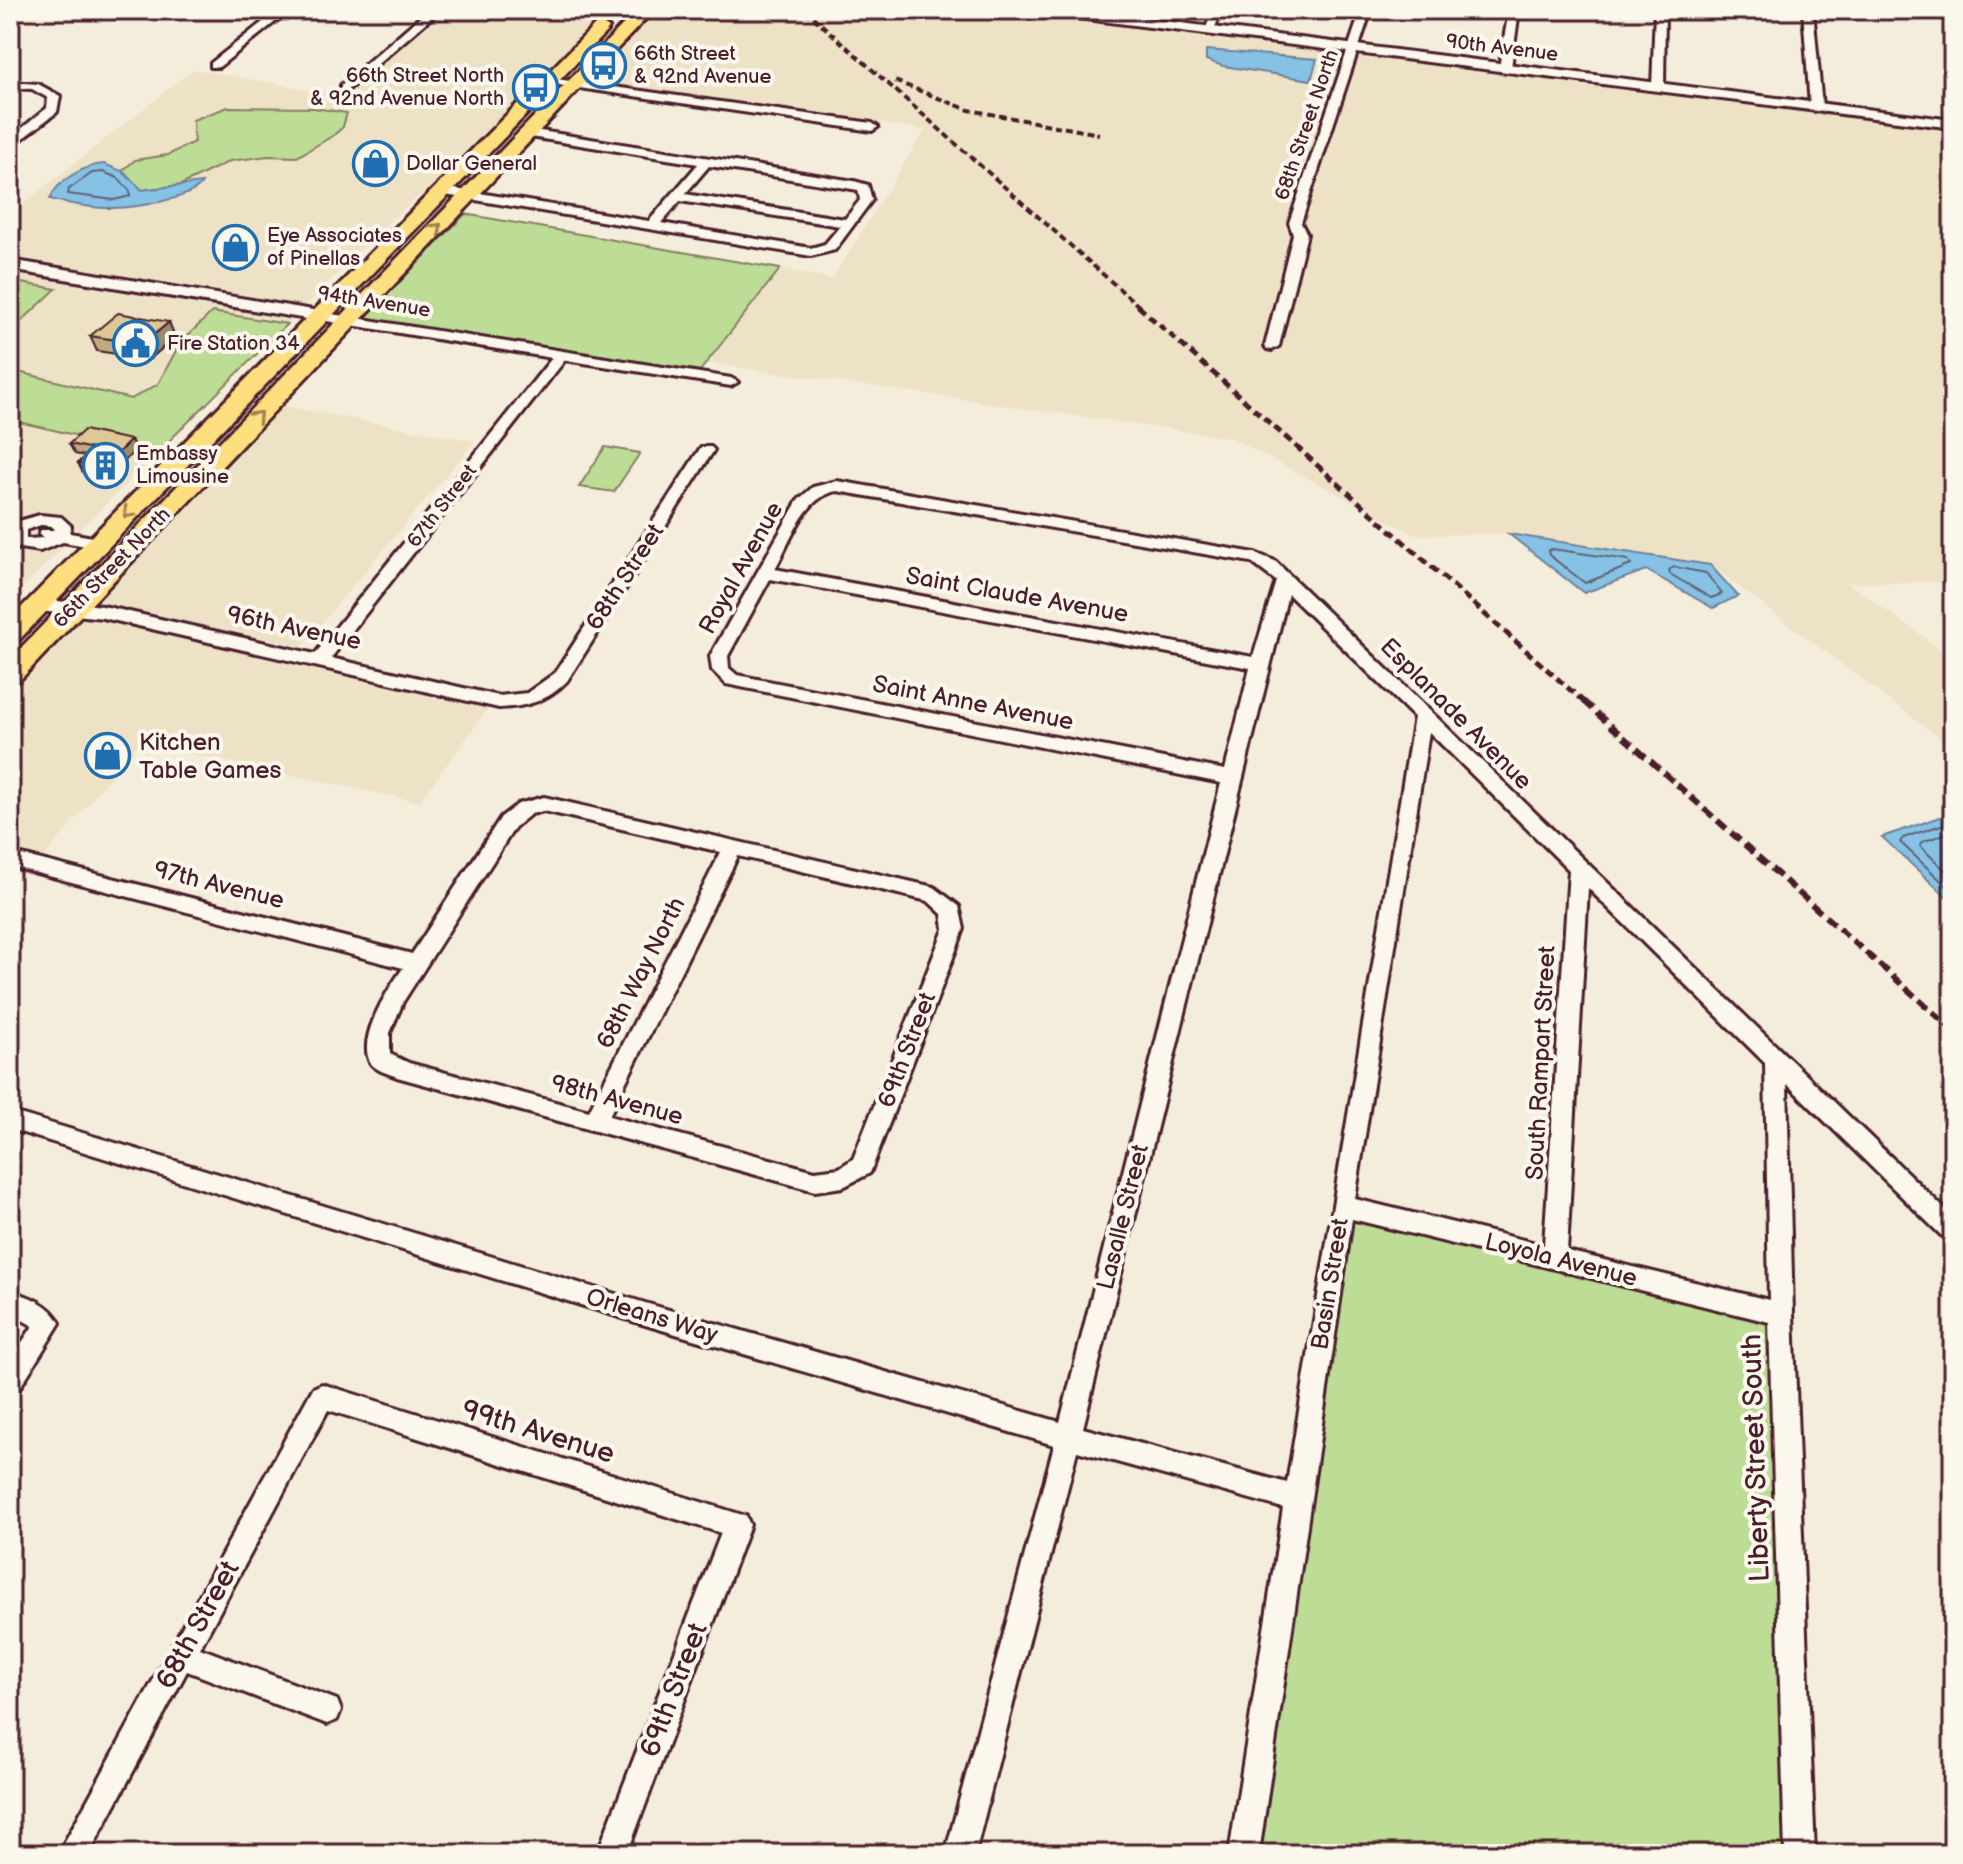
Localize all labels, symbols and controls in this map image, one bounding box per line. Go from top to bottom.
street label: 90th Avenue [1444,29,1560,67]
bus stop icon: 66th Street & 92nd Avenue [579,42,627,90]
place label: 66th Street & 92nd Avenue [634,42,771,89]
street label: 68th Street North [1270,47,1344,203]
place label: 66th Street North & 92nd Avenue North [310,64,504,111]
bus stop icon: 66th Street North & 92nd Avenue North [511,64,559,112]
shop icon: Dollar General [351,140,399,188]
place label: Dollar General [406,152,537,176]
one-way arrow [427,223,442,237]
shop icon: Eye Associates of Pinellas [212,224,260,272]
place label: Eye Associates of Pinellas [267,224,402,271]
street label: 94th Avenue [316,281,432,323]
public building icon: Fire Station 34 [112,320,160,368]
place label: Fire Station 34 [167,332,300,356]
one-way arrow [247,411,262,425]
building icon: Embassy Limousine [81,442,129,490]
place label: Embassy Limousine [136,442,229,489]
street label: 67th Street [402,460,482,552]
street label: Royal Avenue [693,497,789,639]
street label: 66th Street North [48,503,176,633]
one-way arrow [123,504,137,518]
street label: 68th Street [580,518,671,636]
street label: Saint Claude Avenue [904,561,1130,629]
street label: 96th Avenue [224,600,364,656]
street label: Esplanade Avenue [1374,632,1538,796]
street label: Saint Anne Avenue [870,669,1076,737]
place label: Kitchen Table Games [139,728,282,785]
shop icon: Kitchen Table Games [84,732,132,780]
street label: 97th Avenue [151,855,287,915]
street label: 68th Way North [590,892,692,1054]
street label: South Rampart Street [1520,944,1562,1181]
street label: 69th Street [872,988,942,1112]
street label: 98th Avenue [548,1068,686,1132]
street label: Lasalle Street [1091,1141,1155,1293]
street label: Basin Street [1305,1215,1355,1352]
street label: Loyola Avenue [1482,1227,1640,1293]
street label: Orleans Way [583,1282,721,1350]
street label: Liberty Street South [1735,1333,1777,1583]
street label: 99th Avenue [458,1393,618,1471]
street label: 68th Street [149,1555,247,1695]
street label: 69th Street [633,1618,715,1762]

